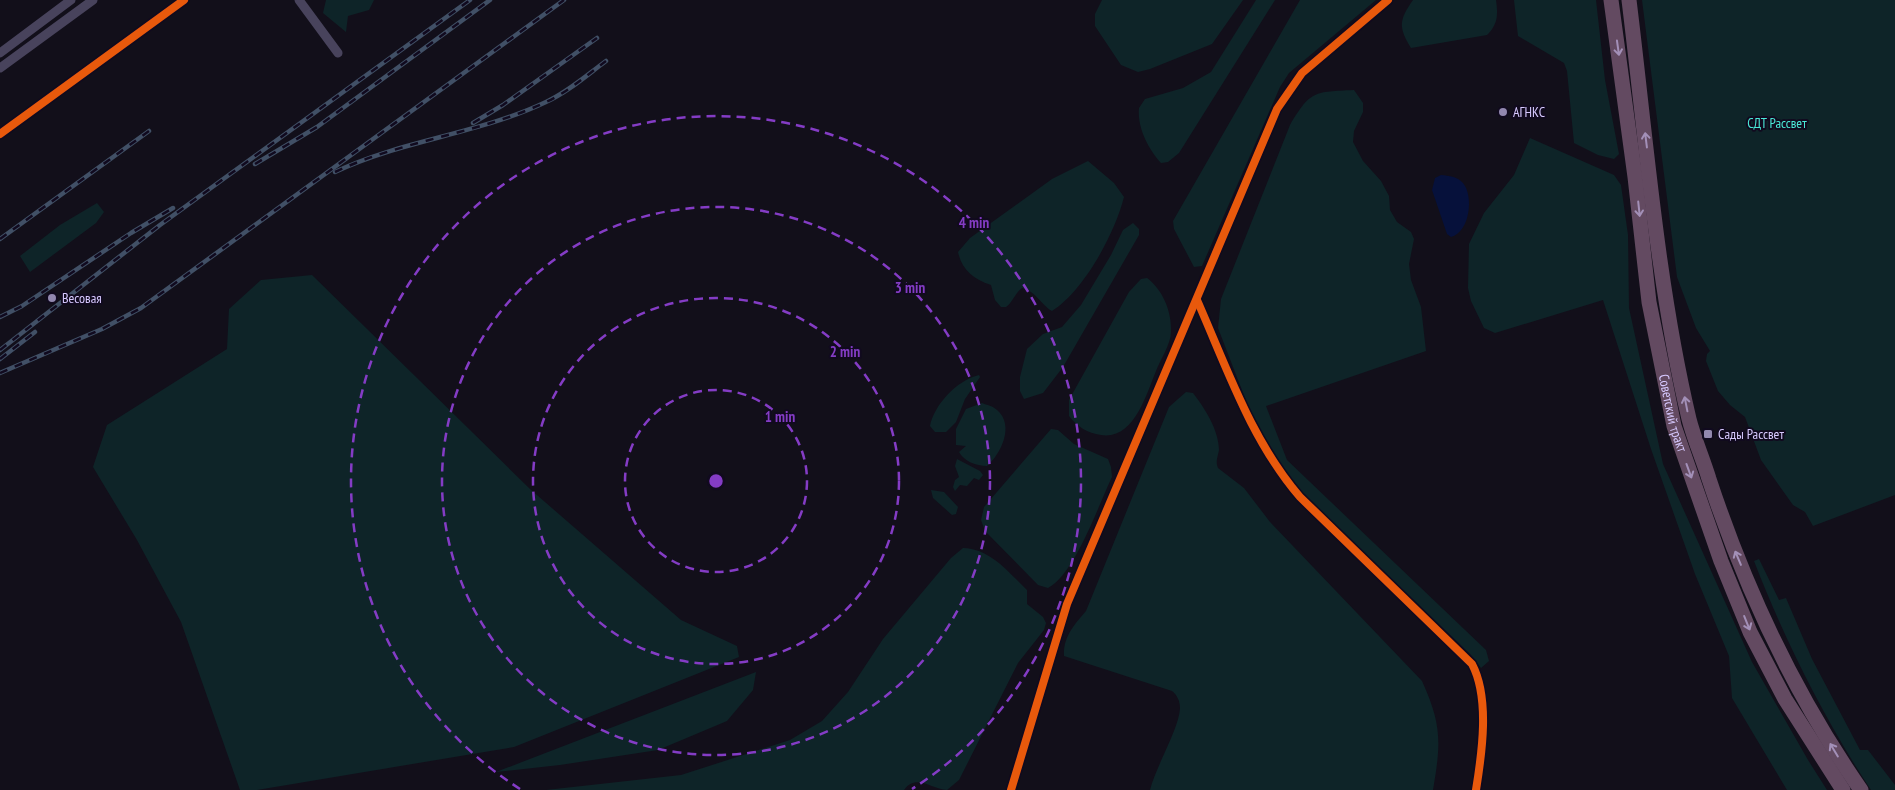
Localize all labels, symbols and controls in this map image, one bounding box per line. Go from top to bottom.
one-way arrow [1613,40,1623,56]
place label: АГНКС [1513,103,1546,121]
marker: АГНКС [1497,106,1509,118]
park label: СДТ Рассвет [1747,114,1807,132]
one-way arrow [1641,132,1651,148]
one-way arrow [1634,201,1644,217]
text: 4 min [959,213,989,232]
text: 3 min [895,278,925,297]
place label: Весовая [62,289,102,307]
marker: Весовая [46,292,58,304]
text: 2 min [830,342,860,361]
street label: Советский тракт [1655,373,1692,455]
one-way arrow [1681,396,1691,412]
text: 1 min [765,407,795,426]
place label: Сады Рассвет [1718,425,1784,443]
marker: Сады Рассвет [1702,428,1714,440]
one-way arrow [1685,463,1694,479]
centre of rings [707,472,725,490]
one-way arrow [1732,551,1742,566]
one-way arrow [1742,615,1752,630]
one-way arrow [1828,743,1838,757]

